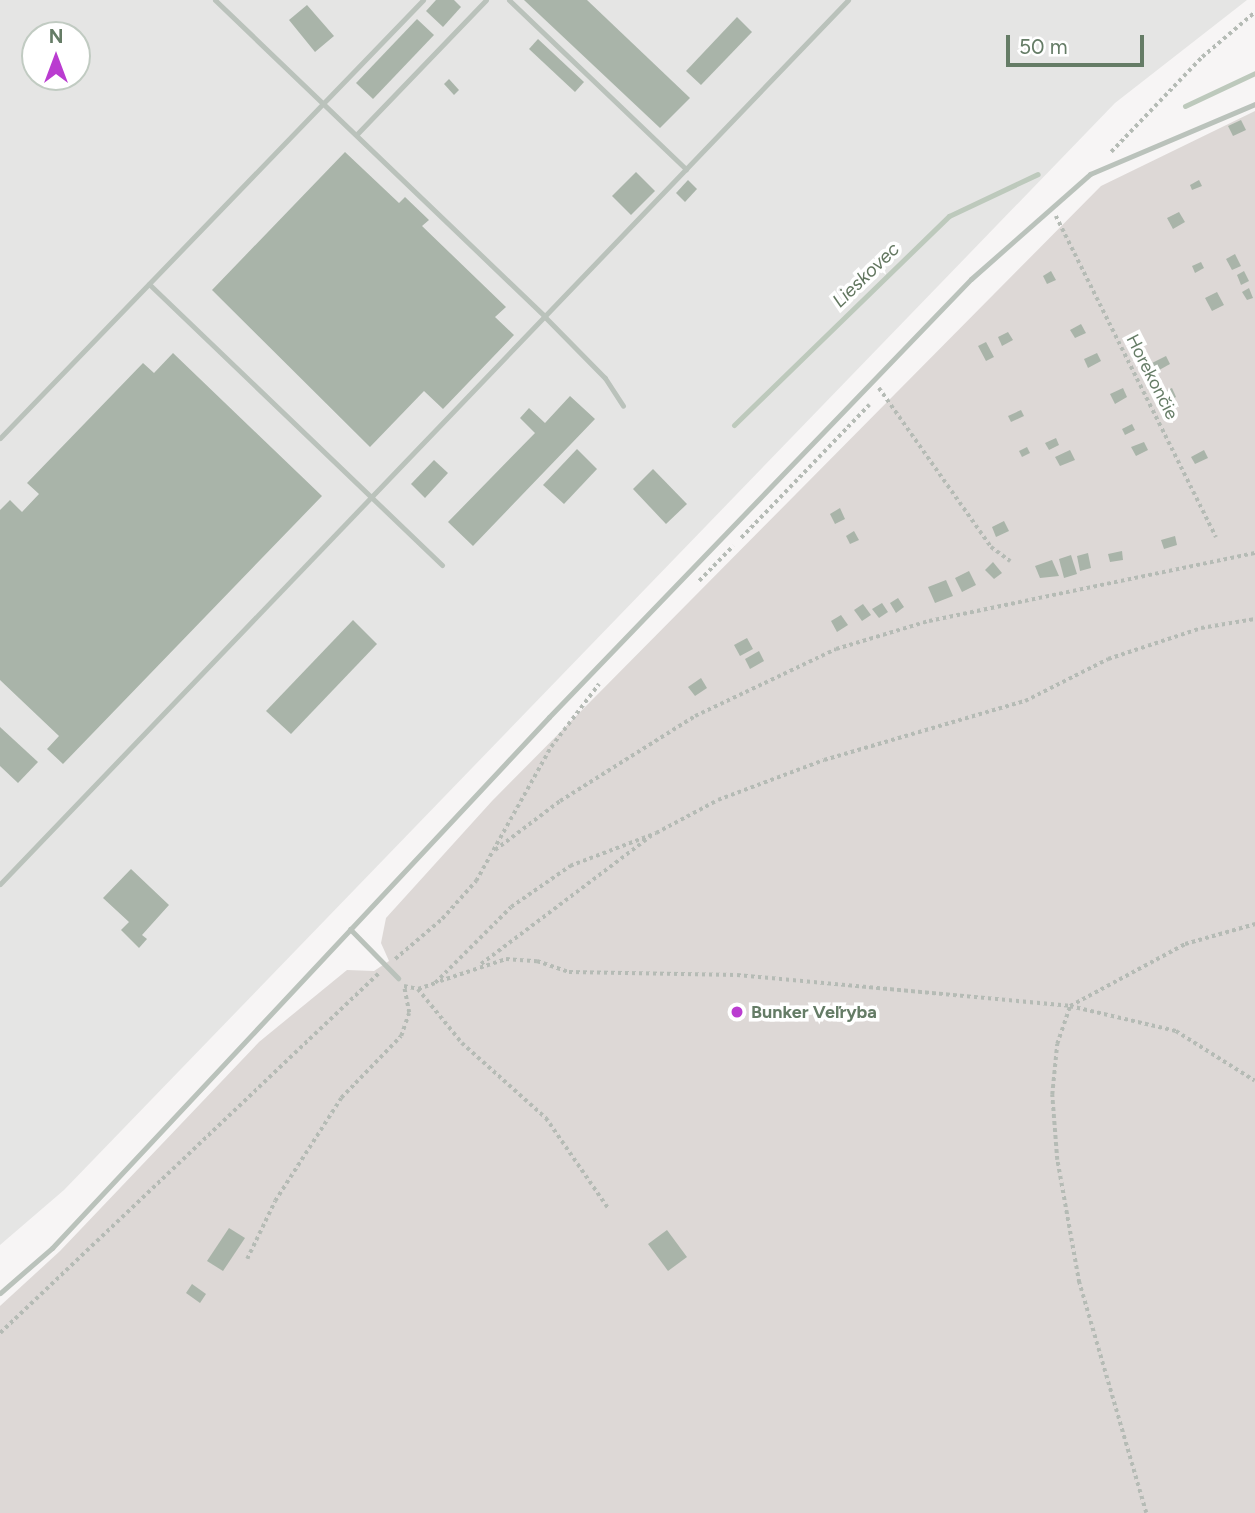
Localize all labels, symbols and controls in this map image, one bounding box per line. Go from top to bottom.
north arrow [21,21,91,91]
scale bar [1010,21,1148,65]
text: N [49,25,63,48]
text: 50 m [1019,34,1068,59]
water label: Lieskovec [828,238,904,312]
street label: Horekončie [1121,331,1183,423]
place label: Bunker Veľryba [751,1001,877,1023]
marker: Bunker Veľryba [729,1004,745,1020]

